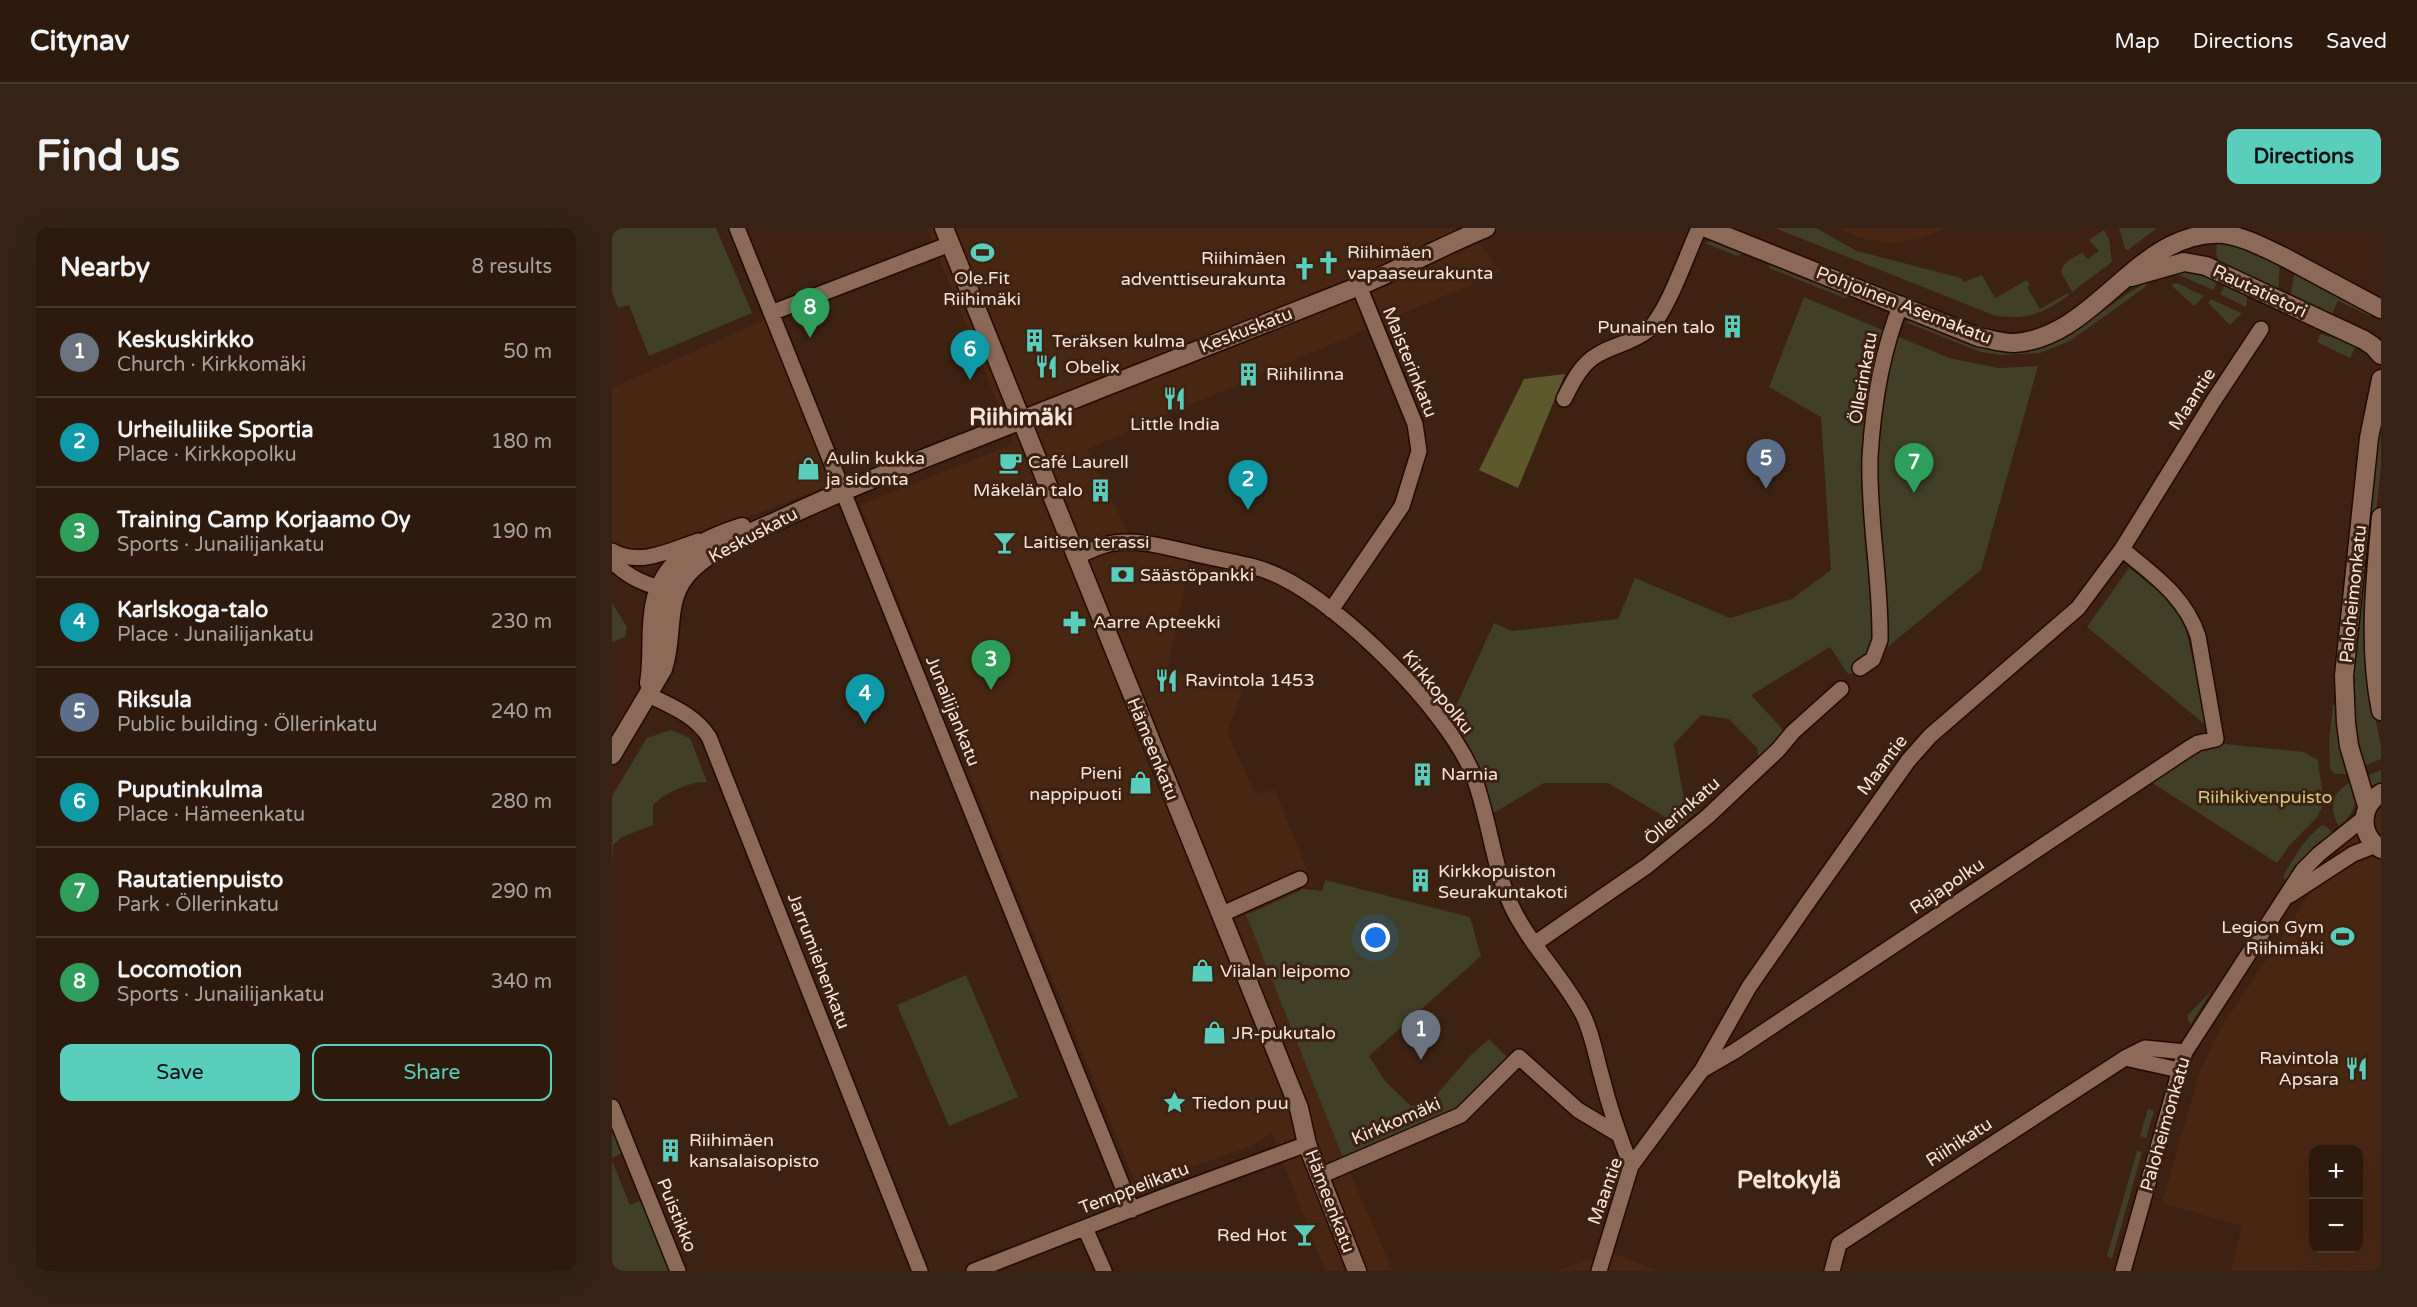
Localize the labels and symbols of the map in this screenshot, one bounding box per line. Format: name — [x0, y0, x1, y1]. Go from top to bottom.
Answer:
sports icon: Ole.Fit Riihimäki — [969, 239, 995, 265]
place label: Riihimäen vapaaseurakunta — [1347, 241, 1493, 284]
place label: Riihimäen adventtiseurakunta — [1121, 247, 1286, 290]
church icon: Riihimäen vapaaseurakunta — [1316, 249, 1342, 275]
church icon: Riihimäen adventtiseurakunta — [1291, 255, 1317, 281]
street label: Rautatietori — [2209, 260, 2311, 322]
street label: Pohjoinen Asemakatu — [1813, 261, 1995, 349]
place label: Ole.Fit Riihimäki — [943, 267, 1021, 310]
pin: 8 — [790, 288, 830, 338]
street label: Keskuskatu — [1196, 302, 1296, 358]
street label: Maisterinkatu — [1378, 304, 1442, 420]
building icon: Punainen talo — [1720, 314, 1746, 340]
place label: Punainen talo — [1597, 316, 1715, 338]
building icon: Teräksen kulma — [1021, 328, 1047, 354]
pin: 6 — [950, 330, 990, 380]
place label: Teräksen kulma — [1052, 330, 1185, 352]
street label: Öllerinkatu — [1844, 330, 1882, 426]
restaurant icon: Obelix — [1034, 354, 1060, 380]
place label: Obelix — [1065, 356, 1120, 378]
building icon: Riihilinna — [1235, 361, 1261, 387]
place label: Riihilinna — [1266, 363, 1344, 385]
street label: Maantie — [2164, 364, 2220, 434]
restaurant icon: Little India — [1162, 385, 1188, 411]
district label: Riihimäki — [969, 403, 1073, 432]
place label: Little India — [1130, 413, 1220, 435]
pin: 5 — [1746, 440, 1786, 489]
pin: 7 — [1894, 444, 1934, 493]
place label: Aulin kukka ja sidonta — [825, 447, 925, 490]
cafe icon: Café Laurell — [997, 449, 1023, 475]
place label: Café Laurell — [1028, 451, 1129, 473]
shop icon: Aulin kukka ja sidonta — [795, 455, 821, 481]
pin: 2 — [1228, 460, 1268, 510]
building icon: Mäkelän talo — [1088, 477, 1114, 503]
place label: Mäkelän talo — [973, 479, 1083, 501]
street label: Keskuskatu — [705, 502, 801, 568]
street label: Paloheimonkatu — [2335, 524, 2371, 664]
bar icon: Laitisen terassi — [992, 529, 1018, 555]
place label: Laitisen terassi — [1023, 531, 1150, 553]
bank icon: Säästöpankki — [1109, 562, 1135, 588]
place label: Säästöpankki — [1140, 564, 1254, 586]
pharmacy icon: Aarre Apteekki — [1062, 609, 1088, 635]
place label: Aarre Apteekki — [1093, 611, 1221, 633]
pin: 3 — [972, 640, 1010, 690]
street label: Kirkkopolku — [1398, 646, 1478, 738]
street label: Junailijankatu — [921, 653, 985, 769]
restaurant icon: Ravintola 1453 — [1154, 667, 1180, 693]
place label: Ravintola 1453 — [1185, 669, 1315, 691]
pin: 4 — [846, 674, 884, 724]
street label: Hämeenkatu — [1122, 694, 1184, 804]
street label: Maantie — [1852, 730, 1912, 800]
building icon: Narnia — [1410, 761, 1436, 787]
place label: Pieni nappipuoti — [1029, 762, 1122, 805]
place label: Narnia — [1441, 763, 1498, 785]
shop icon: Pieni nappipuoti — [1127, 770, 1153, 796]
street label: Öllerinkatu — [1640, 772, 1724, 850]
park label: Riihikivenpuisto — [2197, 786, 2333, 808]
street label: Rajapolku — [1906, 853, 1988, 919]
place label: Kirkkopuiston Seurakuntakoti — [1438, 860, 1568, 903]
building icon: Kirkkopuiston Seurakuntakoti — [1407, 868, 1433, 894]
street label: Jarrumiehenkatu — [783, 890, 855, 1032]
place label: Legion Gym Riihimäki — [2221, 916, 2324, 959]
your location — [1361, 923, 1390, 952]
sports icon: Legion Gym Riihimäki — [2329, 924, 2355, 950]
shop icon: Viialan leipomo — [1189, 958, 1215, 984]
place label: Viialan leipomo — [1220, 960, 1351, 982]
pin: 1 — [1402, 1010, 1440, 1060]
shop icon: JR-pukutalo — [1201, 1020, 1227, 1046]
place label: JR-pukutalo — [1232, 1022, 1336, 1044]
place label: Ravintola Apsara — [2259, 1047, 2339, 1090]
street label: Paloheimonkatu — [2135, 1054, 2195, 1194]
restaurant icon: Ravintola Apsara — [2344, 1055, 2370, 1081]
place icon: Tiedon puu — [1161, 1090, 1187, 1116]
place label: Tiedon puu — [1192, 1092, 1289, 1114]
street label: Kirkkomäki — [1348, 1092, 1444, 1150]
street label: Riihikatu — [1922, 1112, 1996, 1172]
place label: Riihimäen kansalaisopisto — [689, 1129, 819, 1172]
building icon: Riihimäen kansalaisopisto — [658, 1137, 684, 1163]
street label: Hämeenkatu — [1300, 1146, 1360, 1256]
street label: Maantie — [1583, 1154, 1627, 1228]
street label: Temppelikatu — [1076, 1157, 1192, 1219]
district label: Peltokylä — [1737, 1166, 1841, 1195]
street label: Puistikko — [652, 1175, 702, 1255]
bar icon: Red Hot — [1292, 1222, 1318, 1248]
place label: Red Hot — [1217, 1224, 1287, 1246]

